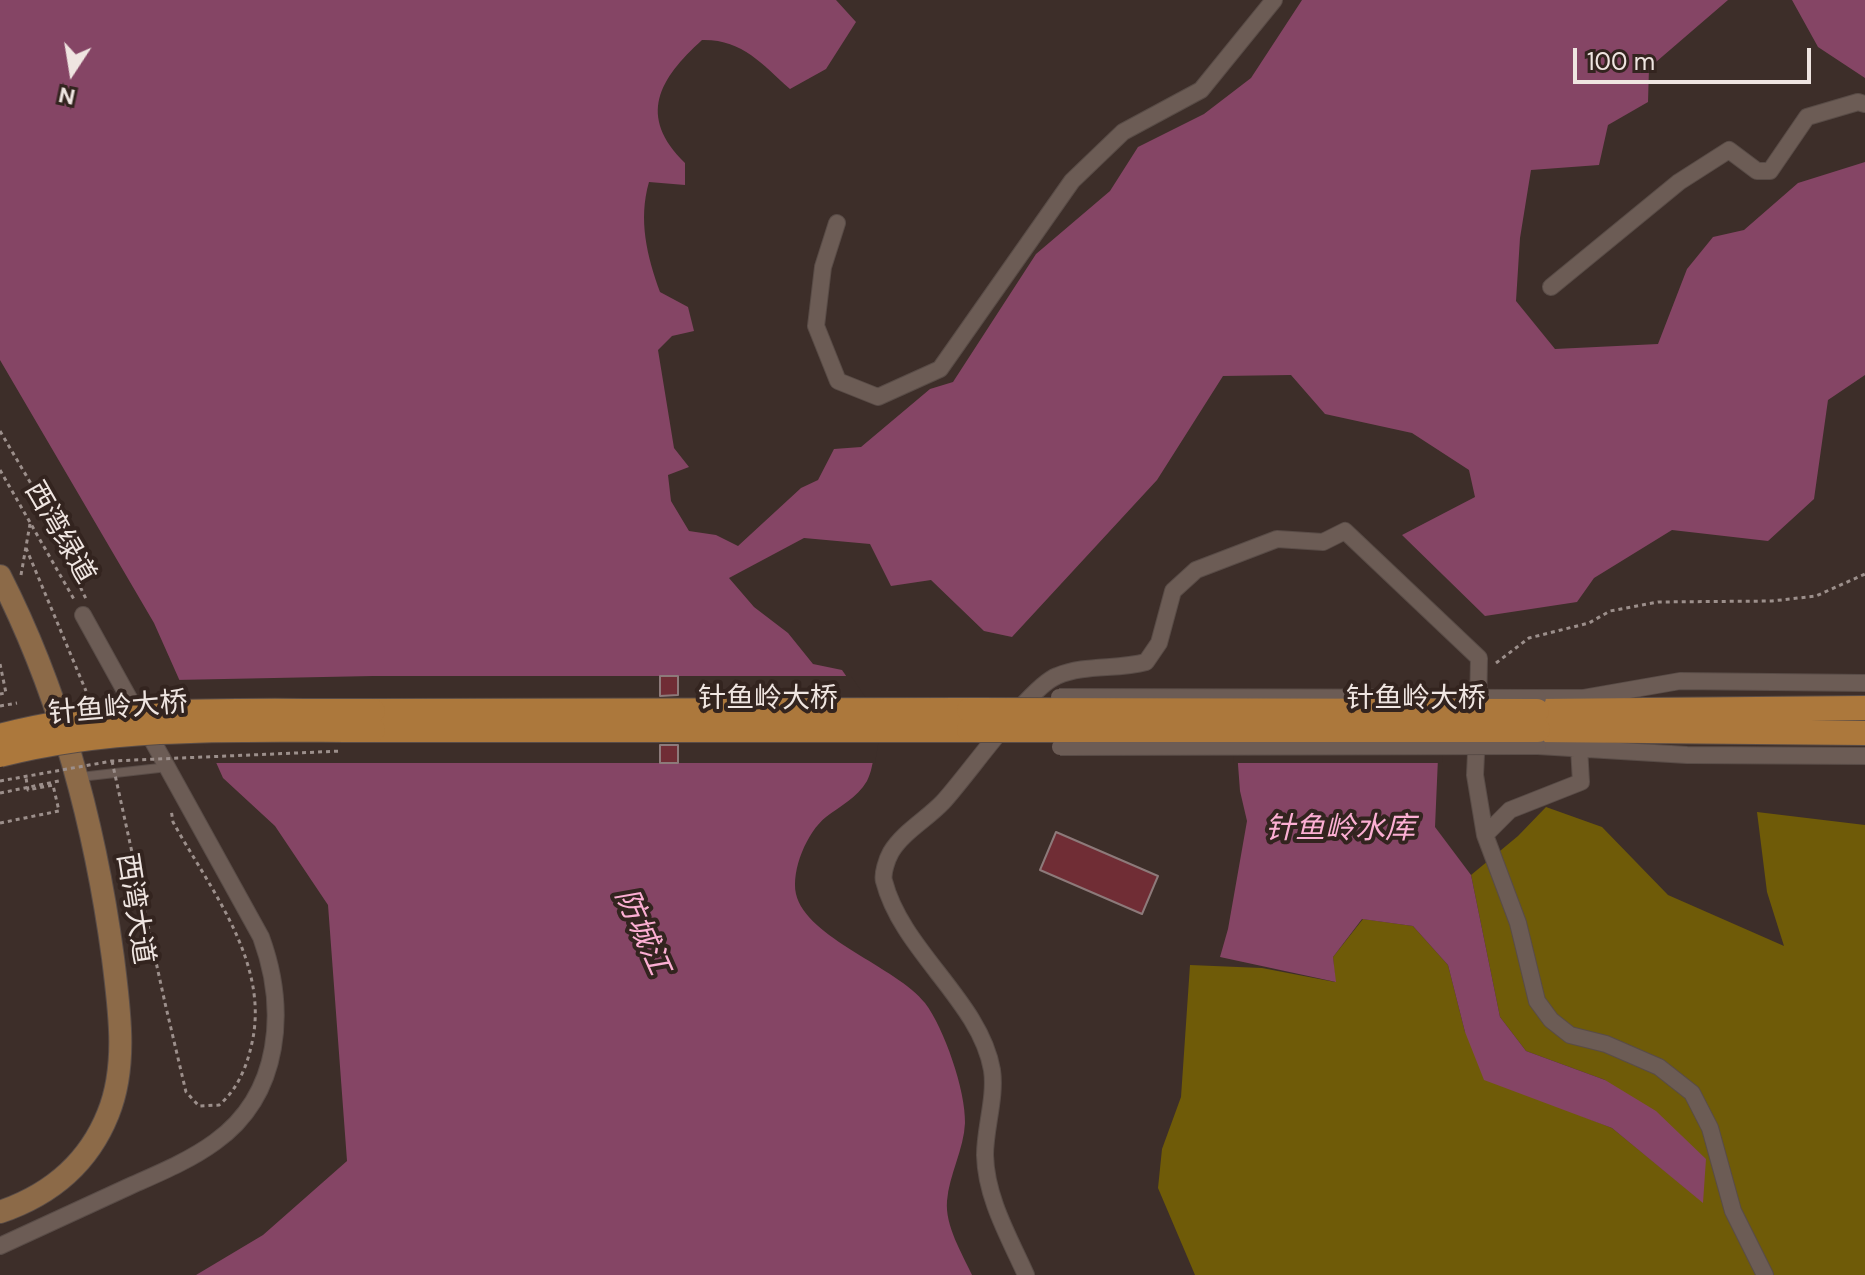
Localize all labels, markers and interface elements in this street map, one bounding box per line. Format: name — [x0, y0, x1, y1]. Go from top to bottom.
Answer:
north arrow — [32, 32, 112, 112]
scale bar — [1577, 32, 1815, 82]
text: 100 m — [1587, 46, 1655, 77]
text: N — [56, 80, 78, 112]
street label: 西湾绿道 — [16, 476, 102, 590]
street label: 针鱼岭大桥 — [698, 683, 838, 717]
street label: 针鱼岭大桥 — [1346, 683, 1486, 717]
street label: 针鱼岭大桥 — [47, 686, 189, 732]
water label: 针鱼岭水库 — [1265, 812, 1415, 848]
street label: 西湾大道 — [109, 851, 159, 967]
water label: 防城江 — [606, 884, 676, 980]

